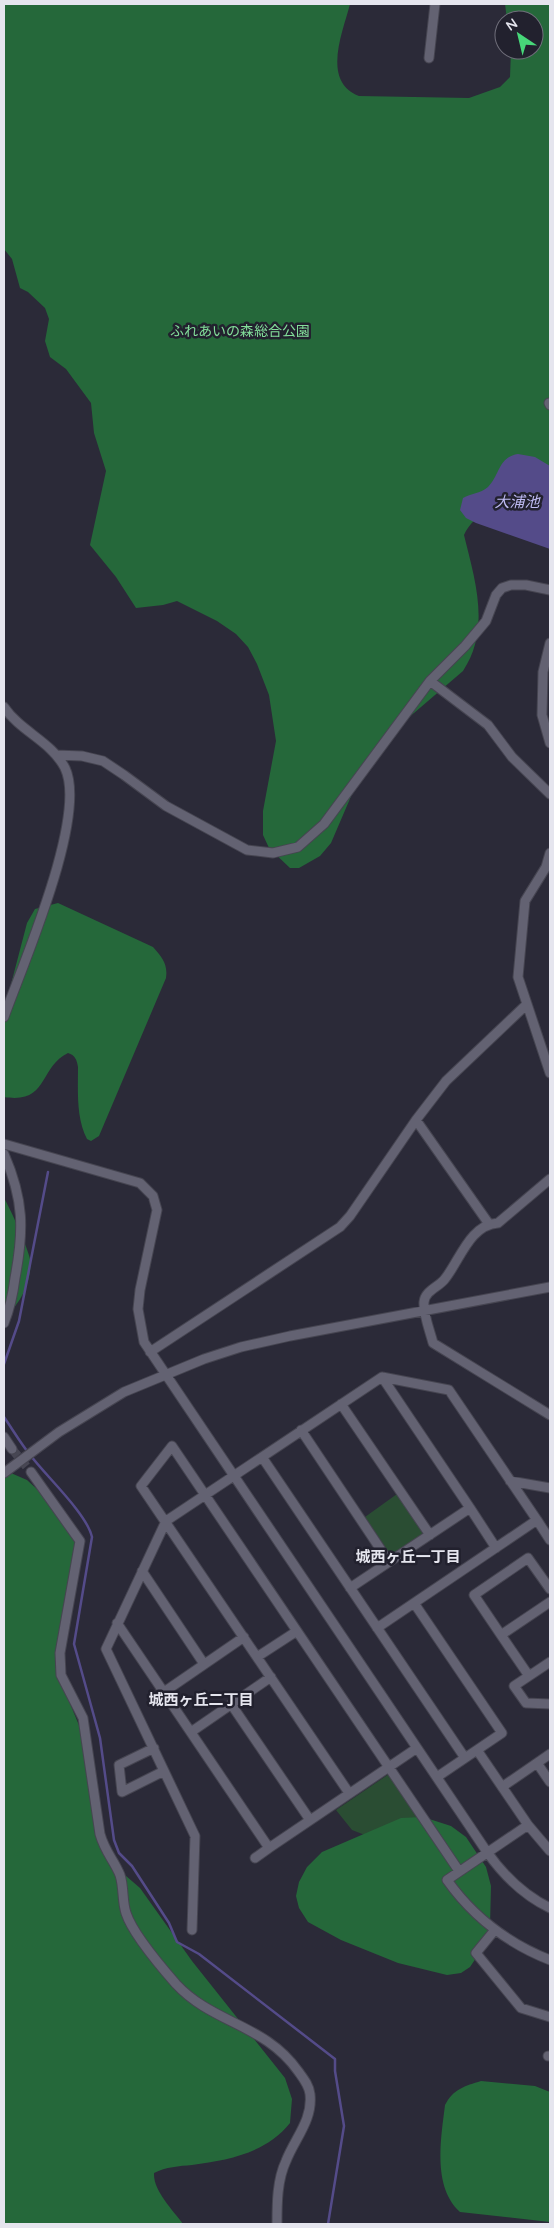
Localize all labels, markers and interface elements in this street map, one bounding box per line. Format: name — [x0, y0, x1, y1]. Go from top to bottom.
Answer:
north arrow — [494, 10, 544, 60]
text: N — [502, 14, 521, 35]
park label: ふれあいの森総合公園 — [170, 322, 310, 340]
water label: 大浦池 — [494, 492, 541, 511]
district label: 城西ヶ丘一丁目 — [355, 1547, 461, 1566]
district label: 城西ヶ丘二丁目 — [148, 1690, 254, 1709]

